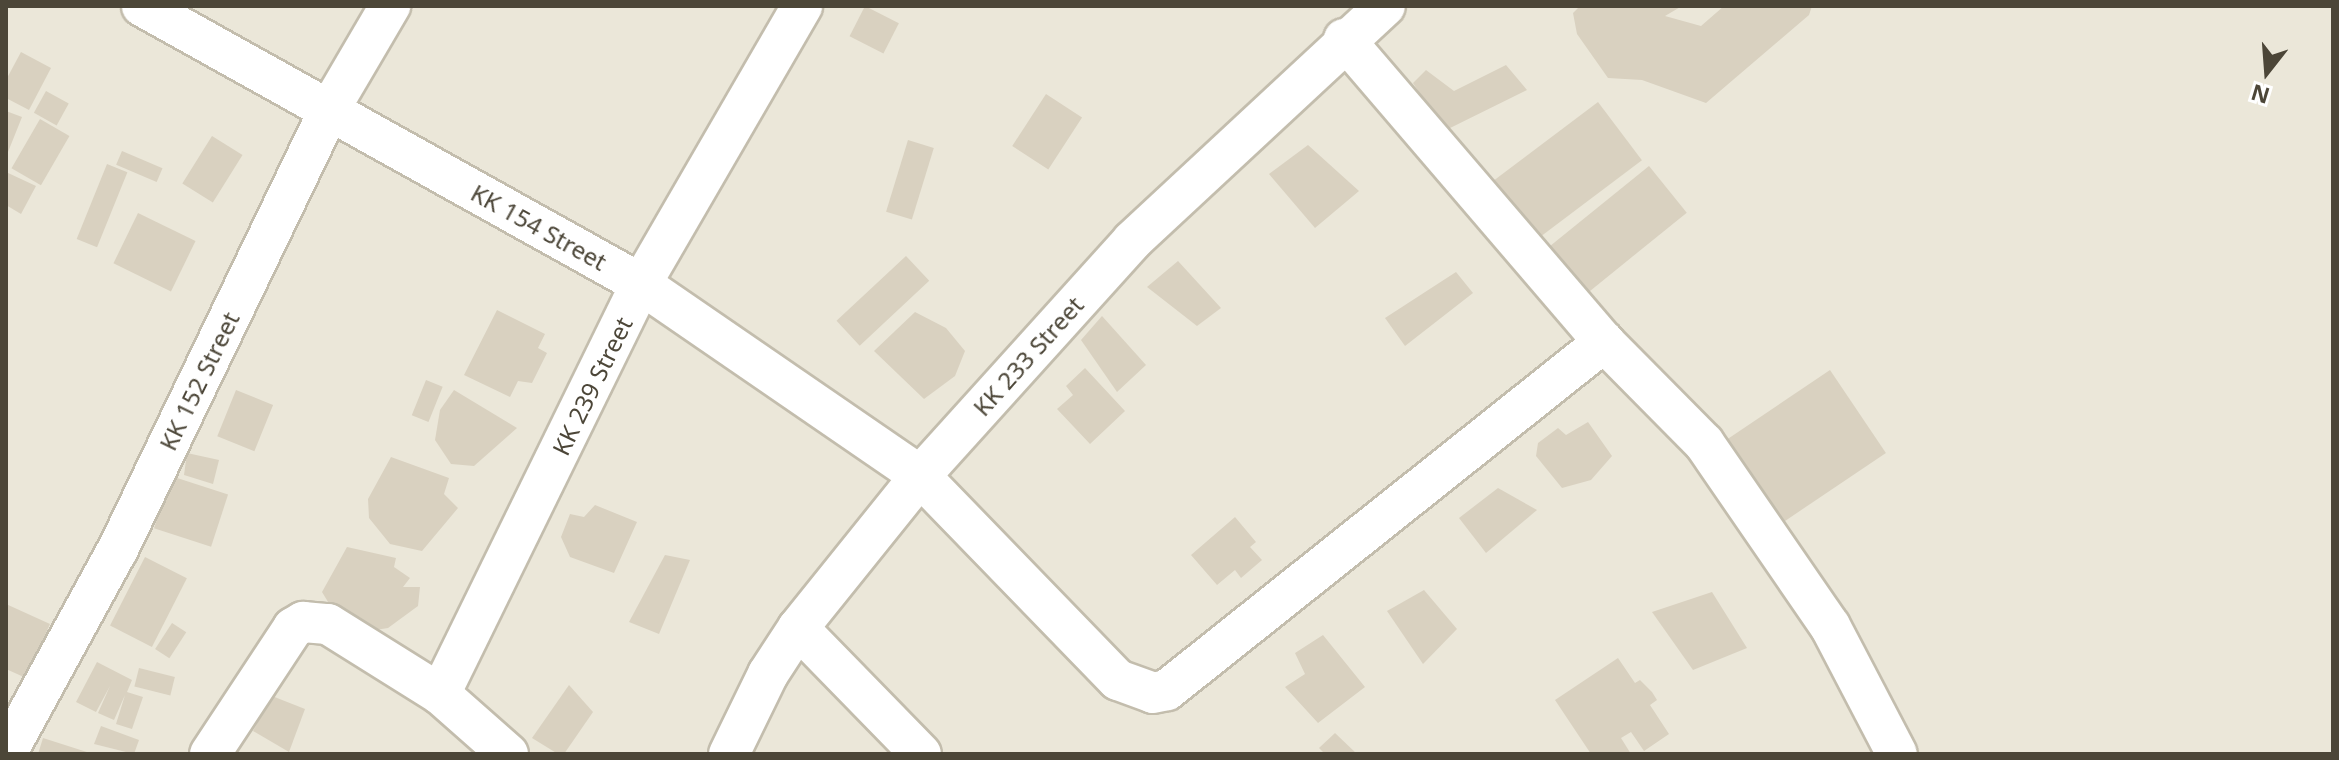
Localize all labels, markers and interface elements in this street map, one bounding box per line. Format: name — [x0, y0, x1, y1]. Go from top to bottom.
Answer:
north arrow — [2227, 32, 2307, 112]
text: N — [2247, 78, 2273, 112]
street label: KK 154 Street — [466, 178, 612, 276]
street label: KK 233 Street — [967, 290, 1089, 422]
street label: KK 152 Street — [153, 307, 245, 455]
street label: KK 239 Street — [546, 312, 638, 460]

